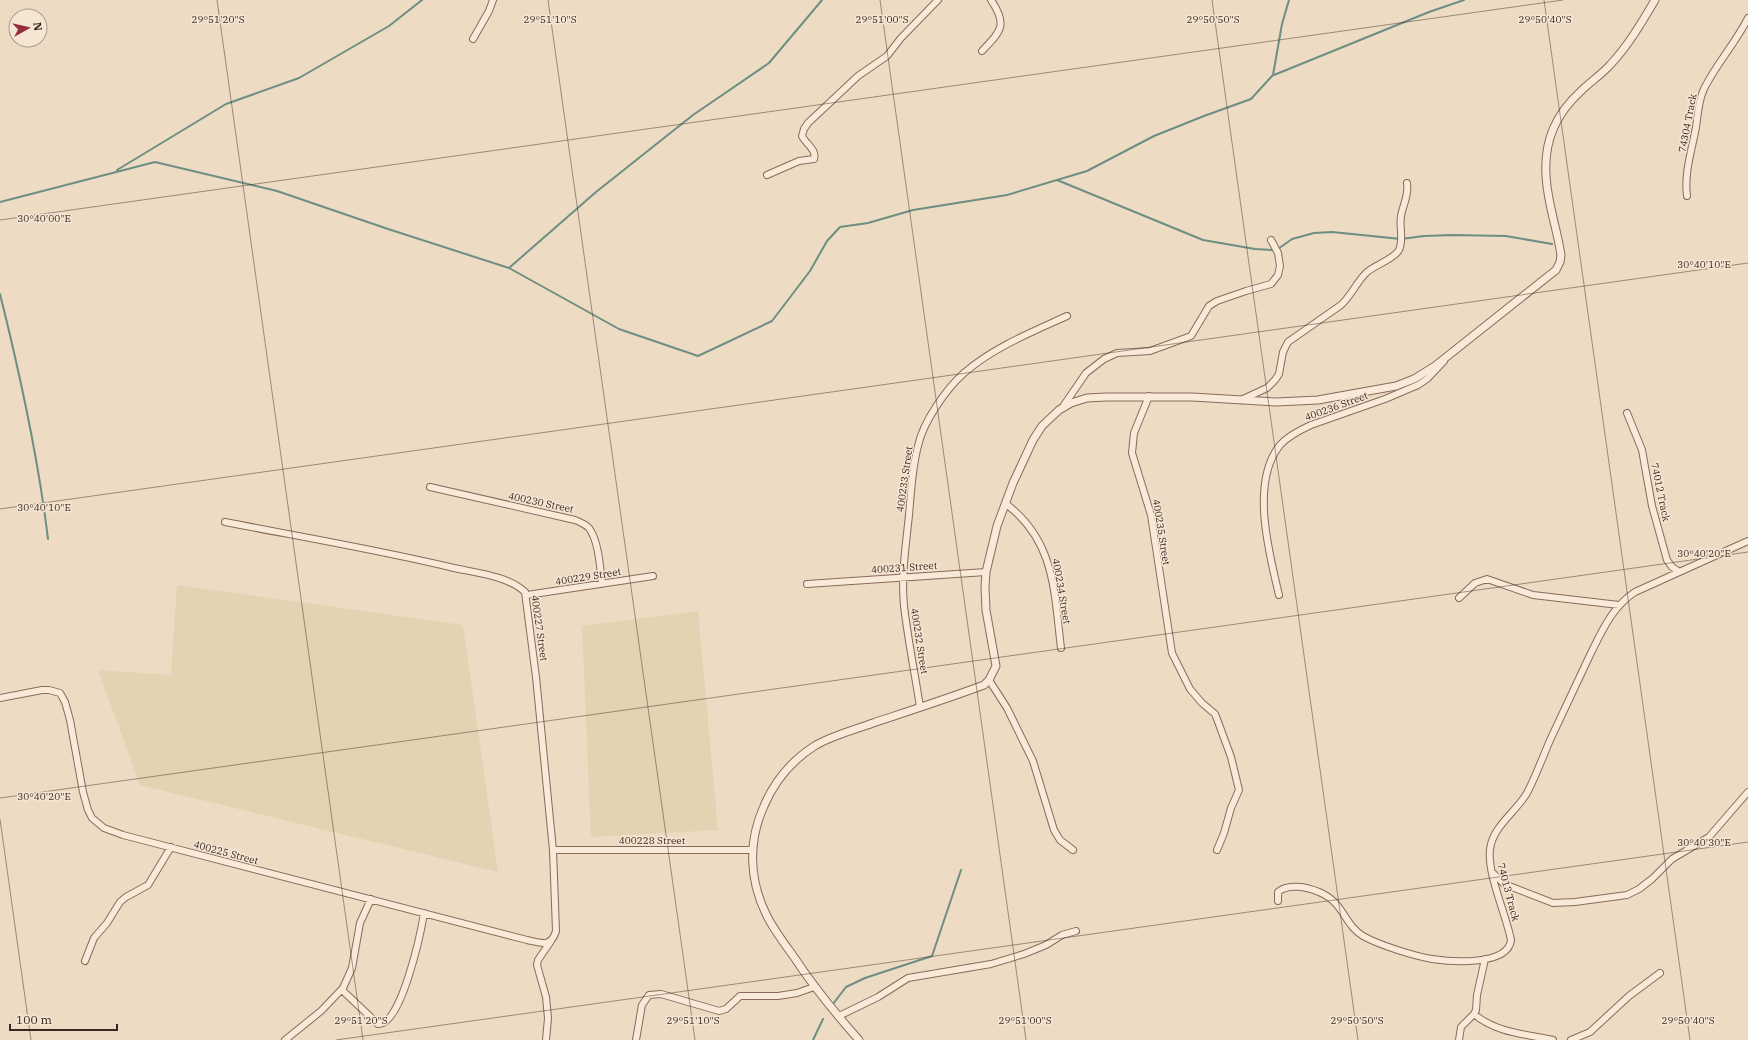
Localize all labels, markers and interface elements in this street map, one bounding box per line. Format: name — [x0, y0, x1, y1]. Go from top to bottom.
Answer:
north arrow — [8, 8, 48, 48]
text: 29°51'20"S — [191, 13, 245, 26]
text: 29°51'10"S — [523, 13, 577, 26]
text: 29°51'00"S — [855, 13, 909, 26]
text: 29°50'50"S — [1186, 13, 1240, 26]
text: 29°50'40"S — [1518, 13, 1572, 26]
text: N — [30, 21, 45, 32]
street label: 74304 Track — [1675, 92, 1700, 154]
text: 30°40'00"E — [17, 212, 71, 225]
text: 30°40'10"E — [1677, 258, 1731, 271]
street label: 400236 Street — [1303, 389, 1370, 424]
street label: 400233 Street — [893, 445, 916, 513]
street label: 74012 Track — [1648, 462, 1673, 523]
street label: 400230 Street — [507, 489, 575, 516]
street label: 400235 Street — [1150, 498, 1173, 566]
text: 30°40'10"E — [17, 501, 71, 514]
text: 30°40'20"E — [1677, 547, 1731, 560]
street label: 400234 Street — [1049, 557, 1074, 625]
street label: 400231 Street — [870, 559, 938, 576]
street label: 400229 Street — [554, 565, 622, 588]
street label: 400227 Street — [528, 594, 551, 662]
street label: 400232 Street — [908, 607, 931, 675]
text: 30°40'20"E — [17, 790, 71, 803]
street label: 400228 Street — [619, 834, 686, 847]
text: 30°40'30"E — [1677, 836, 1731, 849]
street label: 400225 Street — [192, 838, 260, 867]
street label: 74013 Track — [1495, 862, 1523, 923]
scale bar — [10, 1006, 117, 1032]
text: 100 m — [16, 1012, 52, 1027]
text: 29°51'20"S — [334, 1014, 388, 1027]
text: 29°51'10"S — [666, 1014, 720, 1027]
text: 29°51'00"S — [998, 1014, 1052, 1027]
text: 29°50'50"S — [1330, 1014, 1384, 1027]
text: 29°50'40"S — [1661, 1014, 1715, 1027]

